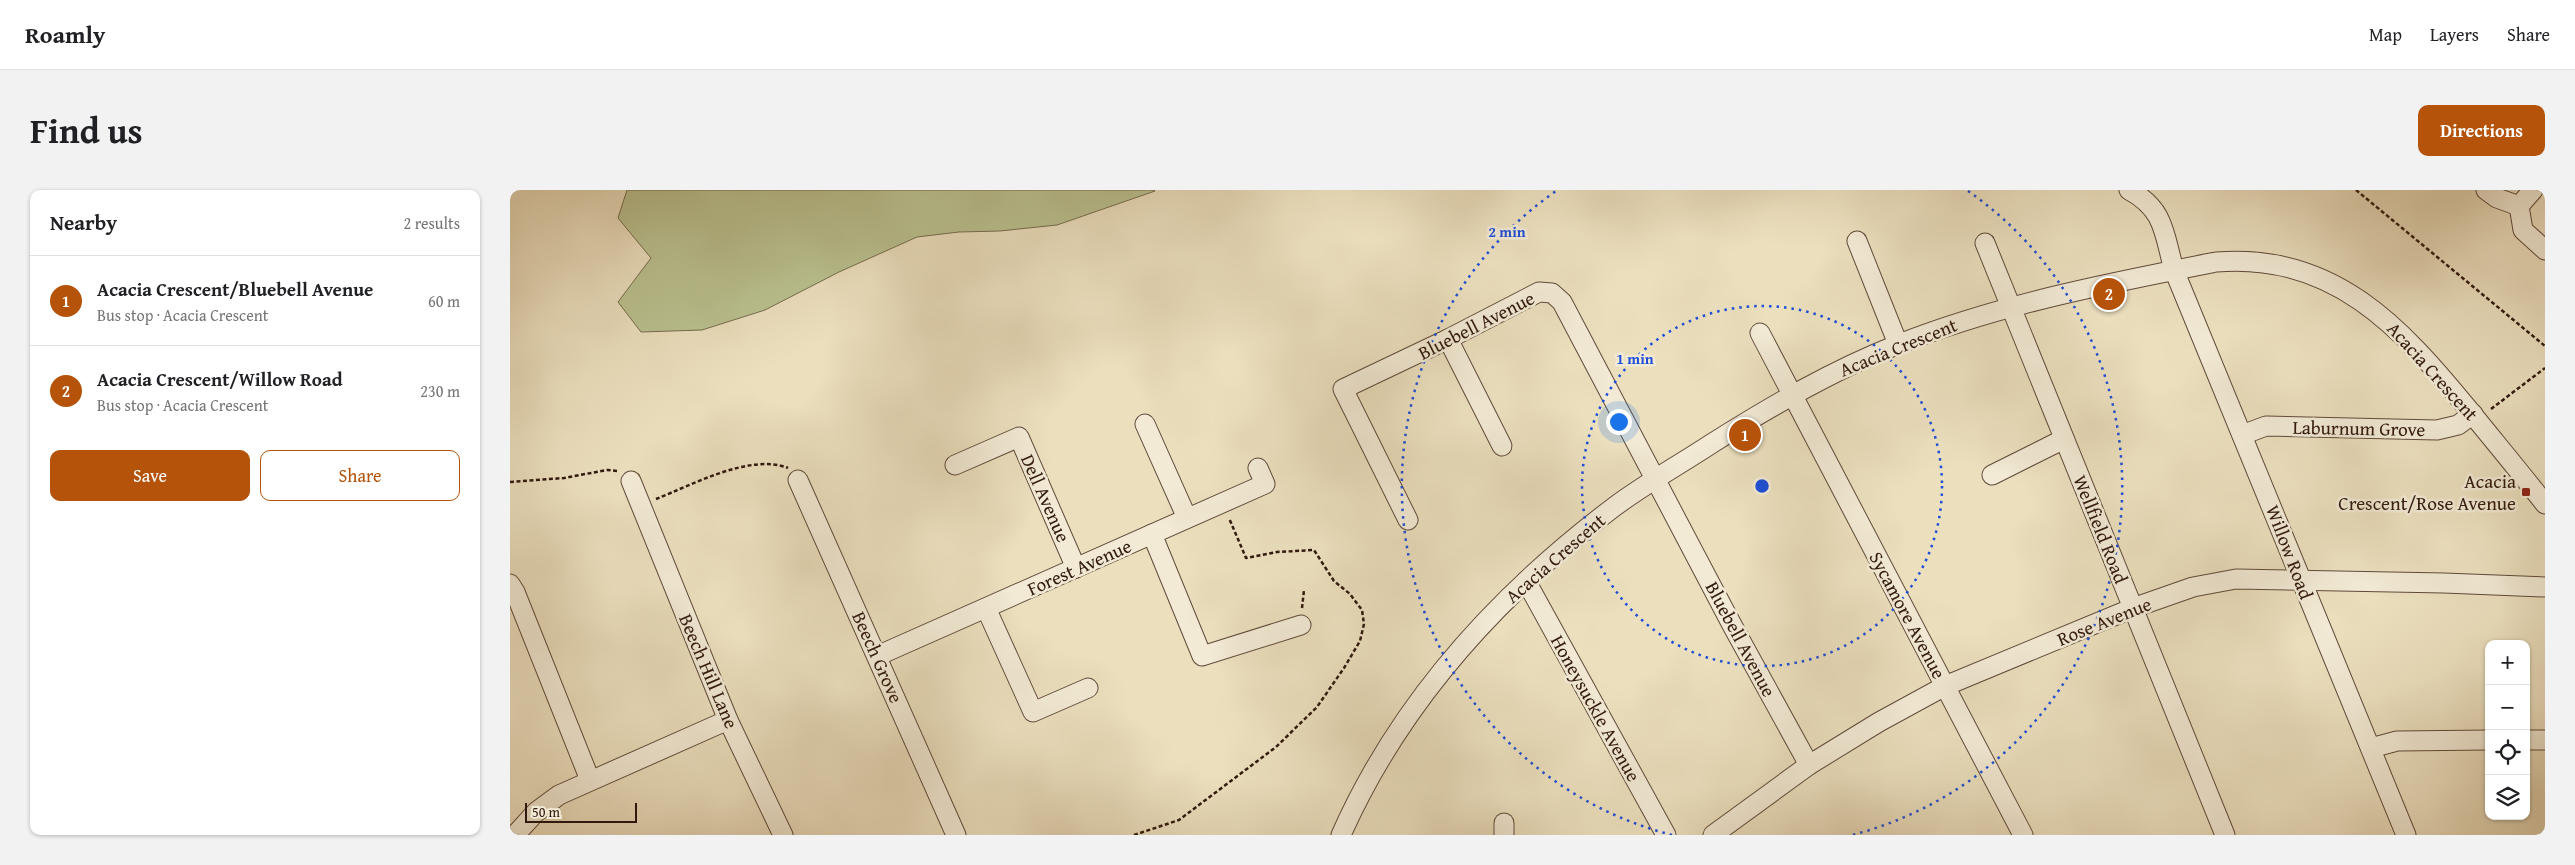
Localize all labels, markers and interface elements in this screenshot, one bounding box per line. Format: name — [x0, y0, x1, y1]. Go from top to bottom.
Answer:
text: Roamly — [25, 17, 105, 52]
text: Map — [2369, 21, 2402, 48]
text: Layers — [2430, 21, 2479, 48]
text: Share — [2507, 21, 2550, 48]
text: Find us — [30, 105, 143, 156]
button: Directions — [2418, 105, 2545, 156]
text: Nearby — [50, 207, 117, 238]
text: 2 results — [403, 211, 460, 235]
text: 2 min — [1488, 221, 1526, 242]
text: Acacia Crescent/Bluebell Avenue — [97, 275, 373, 303]
pin: 2 — [2093, 275, 2125, 313]
street label: Bluebell Avenue — [1413, 284, 1539, 366]
text: 1 — [62, 289, 70, 313]
text: 60 m — [428, 289, 460, 313]
text: Bus stop · Acacia Crescent — [97, 303, 268, 327]
street label: Acacia Crescent — [1835, 311, 1961, 383]
street label: Acacia Crescent — [2381, 315, 2485, 427]
text: 1 min — [1616, 348, 1654, 369]
text: Acacia Crescent/Willow Road — [97, 365, 343, 393]
text: 2 — [62, 379, 70, 403]
text: 230 m — [420, 379, 460, 403]
text: Bus stop · Acacia Crescent — [97, 393, 268, 417]
your location — [1606, 409, 1632, 435]
street label: Laburnum Grove — [2292, 413, 2426, 443]
pin: 1 — [1729, 416, 1761, 454]
button: Save — [50, 450, 250, 501]
button: Share — [260, 450, 460, 501]
street label: Dell Avenue — [1014, 450, 1078, 547]
place label: Acacia Crescent/Rose Avenue — [2338, 467, 2516, 517]
street label: Wellfield Road — [2067, 471, 2136, 588]
centre of rings — [1753, 477, 1771, 495]
marker: Acacia Crescent/Rose Avenue — [2520, 486, 2532, 498]
street label: Willow Road — [2259, 501, 2321, 604]
street label: Acacia Crescent — [1499, 506, 1612, 610]
street label: Forest Avenue — [1022, 532, 1136, 602]
street label: Sycamore Avenue — [1863, 546, 1953, 684]
street label: Bluebell Avenue — [1699, 576, 1783, 702]
street label: Rose Avenue — [2053, 589, 2156, 653]
street label: Beech Grove — [845, 607, 911, 707]
street label: Beech Hill Lane — [672, 609, 746, 733]
street label: Honeysuckle Avenue — [1544, 630, 1648, 786]
map controls — [2485, 640, 2530, 820]
button: + — [2485, 640, 2530, 685]
button: − — [2485, 685, 2530, 730]
button: locate — [2485, 730, 2530, 775]
button: layers — [2485, 775, 2530, 820]
scale bar — [525, 800, 638, 823]
text: 50 m — [532, 802, 560, 822]

